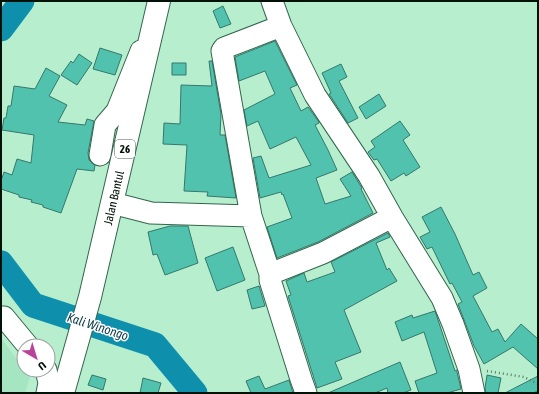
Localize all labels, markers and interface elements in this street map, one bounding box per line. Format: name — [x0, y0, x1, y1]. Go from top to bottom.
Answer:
road number: 26 — [115, 140, 135, 158]
street label: Jalan Bantul — [101, 169, 127, 226]
water label: Kali Winongo — [65, 310, 130, 343]
north arrow — [16, 338, 56, 378]
text: U — [36, 359, 48, 373]

